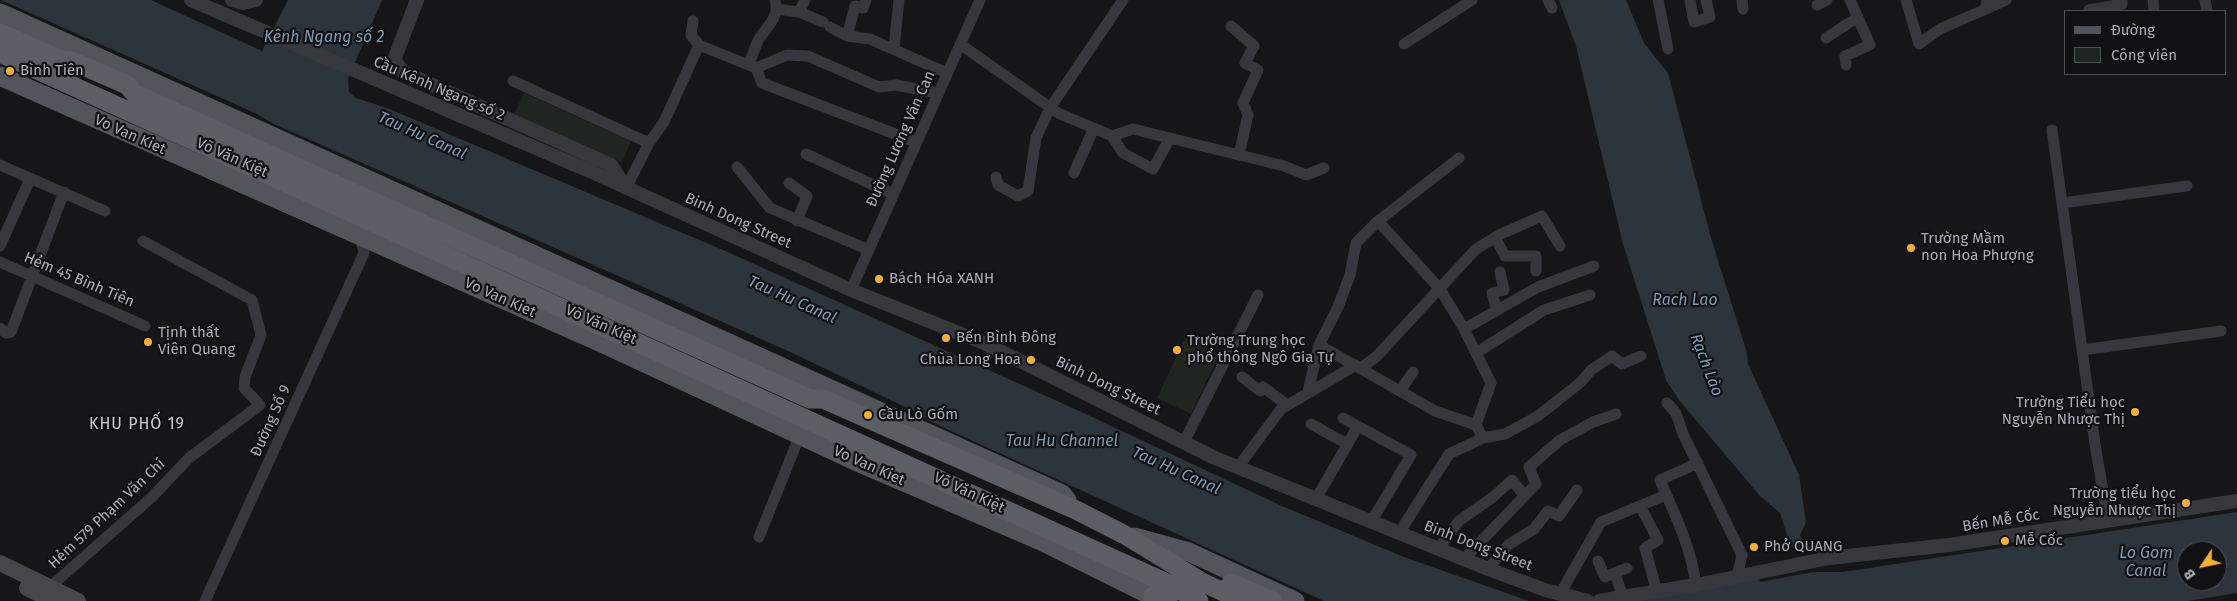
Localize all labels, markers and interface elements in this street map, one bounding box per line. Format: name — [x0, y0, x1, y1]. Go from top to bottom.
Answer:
legend — [2064, 10, 2227, 75]
text: Đường — [2111, 21, 2155, 39]
water label: Kênh Ngang số 2 — [264, 28, 384, 48]
text: Công viên — [2111, 46, 2177, 64]
street label: Cầu Kênh Ngang số 2 — [371, 53, 507, 125]
place label: Bình Tiên — [20, 62, 84, 80]
marker: Bình Tiên — [4, 65, 16, 77]
street label: Đường Lương Văn Can — [863, 68, 939, 210]
water label: Tau Hu Canal — [375, 108, 469, 164]
street label: Vo Van Kiet — [92, 111, 168, 159]
street label: Võ Văn Kiệt — [194, 134, 270, 182]
street label: Binh Dong Street — [682, 189, 794, 253]
place label: Trường Mầm non Hoa Phượng — [1921, 230, 2034, 265]
marker: Trường Mầm non Hoa Phượng — [1905, 242, 1917, 254]
street label: Hẻm 45 Bình Tiên — [21, 249, 137, 311]
place label: Bách Hóa XANH — [889, 270, 994, 288]
water label: Tau Hu Canal — [745, 272, 839, 328]
marker: Bách Hóa XANH — [873, 273, 885, 285]
street label: Vo Van Kiet — [462, 274, 538, 322]
water label: Rach Lao — [1652, 291, 1718, 311]
street label: Võ Văn Kiệt — [563, 301, 639, 349]
place label: Tịnh thất Viên Quang — [158, 324, 235, 359]
place label: Bến Bình Đông — [956, 329, 1056, 347]
water label: Rạch Lào — [1685, 331, 1727, 399]
marker: Bến Bình Đông — [940, 332, 952, 344]
place label: Trường Trung học phổ thông Ngô Gia Tự — [1187, 332, 1334, 367]
marker: Tịnh thất Viên Quang — [142, 336, 154, 348]
marker: Trường Trung học phổ thông Ngô Gia Tự — [1171, 344, 1183, 356]
place label: Chùa Long Hoa — [920, 351, 1021, 369]
street label: Binh Dong Street — [1053, 353, 1163, 419]
marker: Chùa Long Hoa — [1025, 354, 1037, 366]
street label: Đường Số 9 — [247, 382, 295, 460]
place label: Trường Tiểu học Nguyễn Nhược Thị — [2002, 394, 2125, 429]
place label: Cầu Lò Gốm — [878, 406, 958, 424]
marker: Trường Tiểu học Nguyễn Nhược Thị — [2129, 406, 2141, 418]
marker: Cầu Lò Gốm — [862, 409, 874, 421]
district label: KHU PHỐ 19 — [88, 415, 186, 435]
water label: Tau Hu Channel — [1006, 432, 1118, 452]
street label: Vo Van Kiet — [831, 442, 907, 490]
water label: Tau Hu Canal — [1129, 443, 1223, 499]
street label: Hẻm 579 Phạm Văn Chí — [45, 455, 169, 573]
street label: Võ Văn Kiệt — [931, 469, 1007, 517]
place label: Trường tiểu học Nguyễn Nhược Thị — [2053, 485, 2176, 520]
marker: Trường tiểu học Nguyễn Nhược Thị — [2180, 497, 2192, 509]
street label: Bến Mễ Cốc — [1961, 506, 2041, 536]
street label: Binh Dong Street — [1421, 517, 1535, 575]
place label: Mễ Cốc — [2015, 532, 2063, 550]
marker: Mễ Cốc — [1999, 535, 2011, 547]
place label: Phở QUANG — [1764, 538, 1843, 556]
marker: Phở QUANG — [1748, 541, 1760, 553]
north arrow — [2177, 541, 2227, 591]
water label: Lo Gom Canal — [2119, 544, 2173, 582]
text: B — [2181, 566, 2199, 582]

